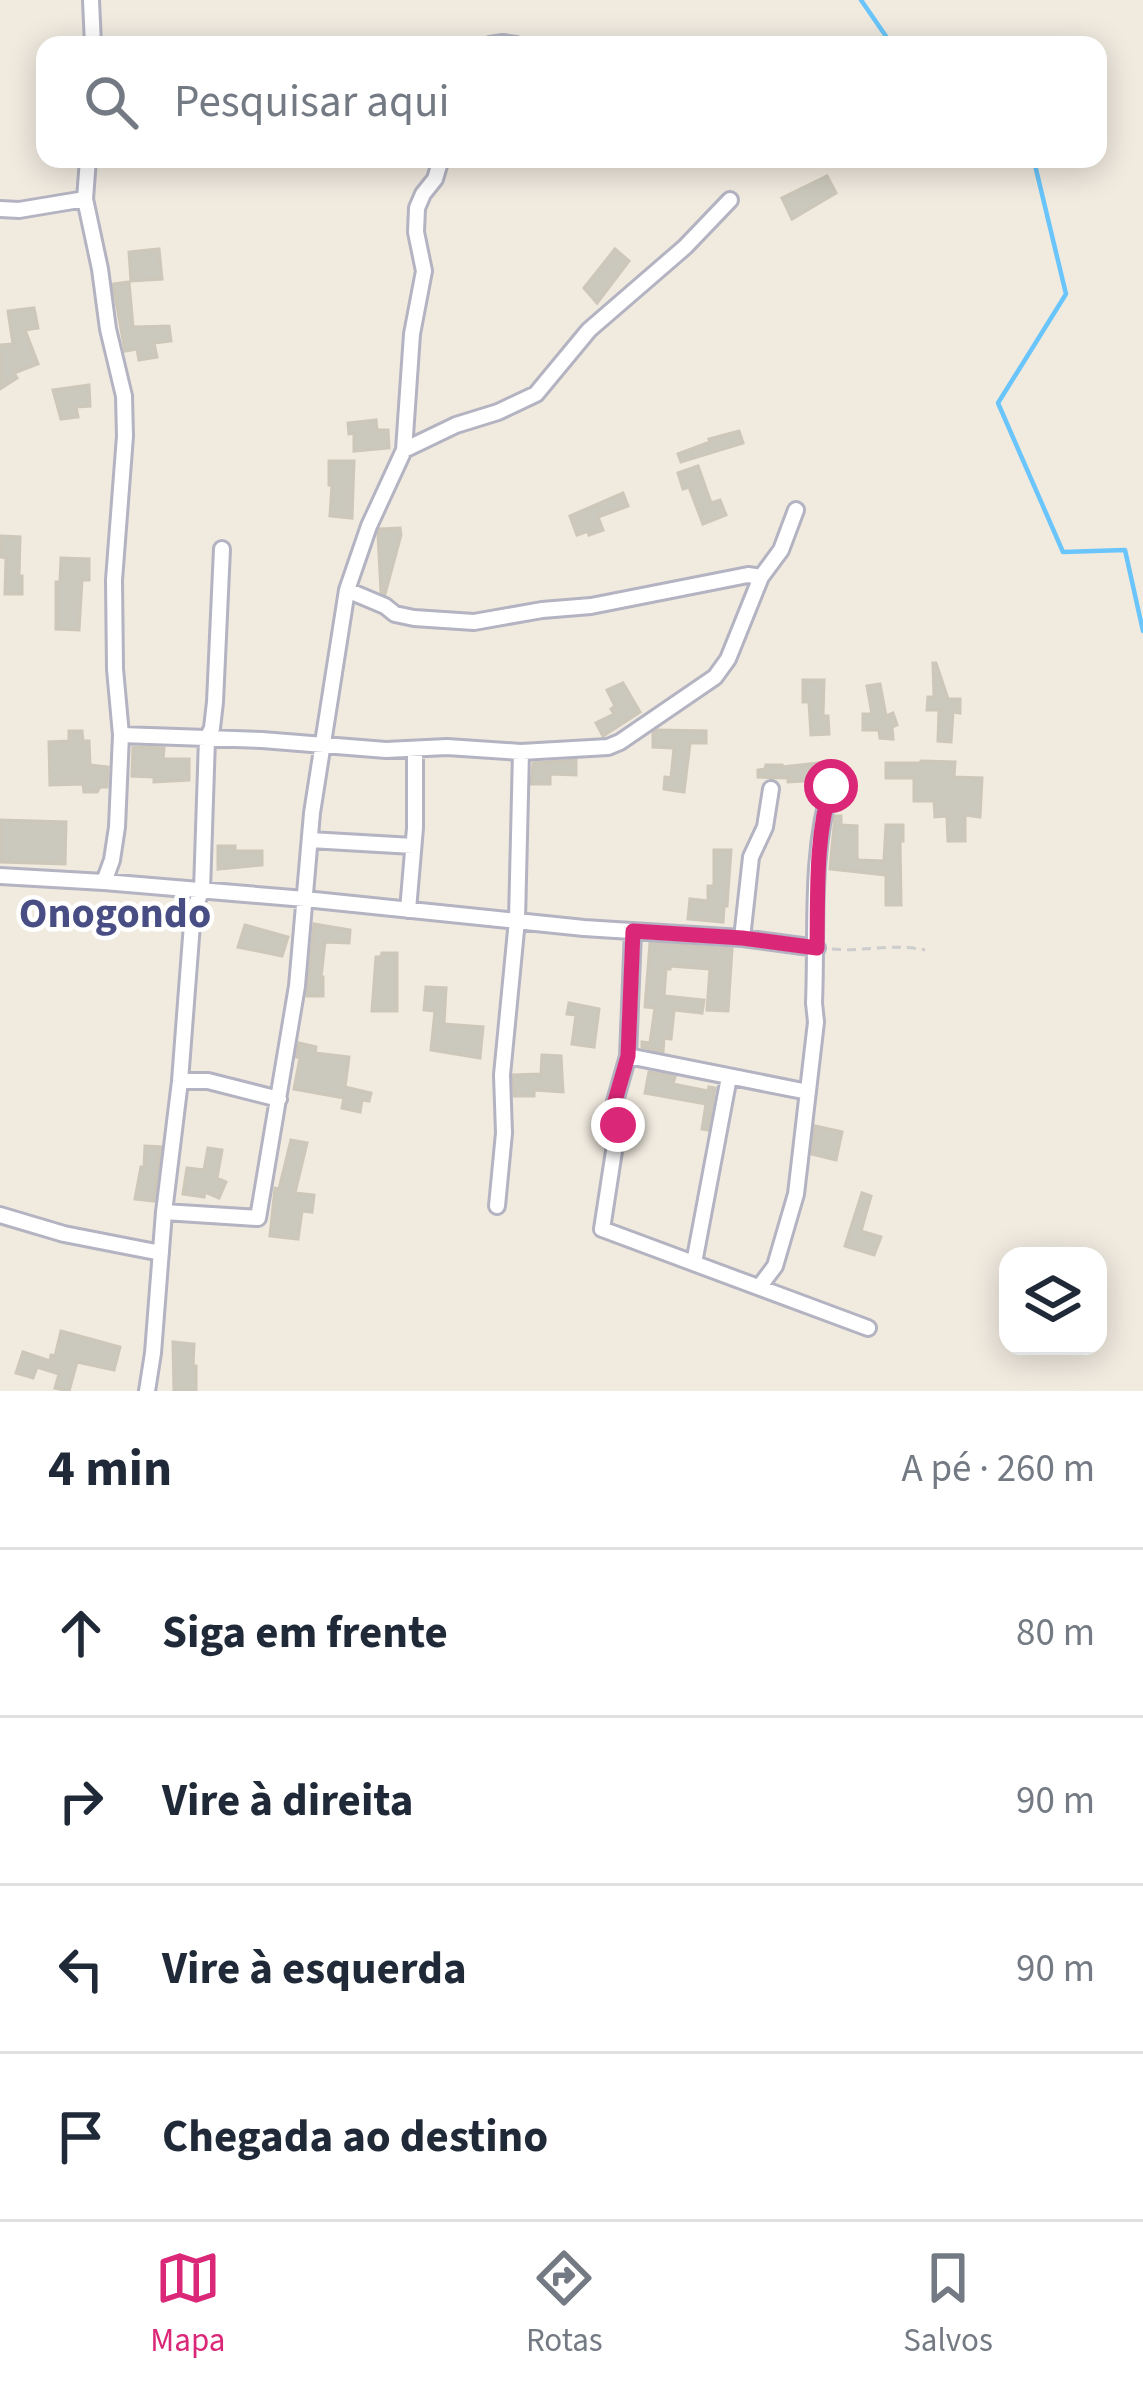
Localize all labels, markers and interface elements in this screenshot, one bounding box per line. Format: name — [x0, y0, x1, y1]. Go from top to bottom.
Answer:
search box — [36, 36, 1107, 168]
icon: search — [78, 69, 144, 135]
text: Pesquisar aqui — [174, 70, 449, 134]
route start — [804, 759, 858, 813]
district label: Onogondo — [19, 884, 211, 944]
route end — [591, 1098, 645, 1152]
map controls — [999, 1247, 1107, 1355]
button: layers — [999, 1247, 1107, 1355]
text: 4 min — [48, 1433, 172, 1505]
text: A pé · 260 m — [901, 1441, 1095, 1497]
icon: ahead — [48, 1600, 114, 1666]
text: Siga em frente — [162, 1601, 448, 1665]
text: 80 m — [1016, 1605, 1095, 1661]
icon: right — [48, 1768, 114, 1834]
text: Vire à direita — [162, 1769, 413, 1833]
text: 90 m — [1016, 1773, 1095, 1829]
icon: left — [48, 1936, 114, 2002]
text: Vire à esquerda — [162, 1937, 467, 2001]
text: 90 m — [1016, 1941, 1095, 1997]
icon: arrive — [48, 2104, 114, 2170]
text: Chegada ao destino — [162, 2105, 548, 2169]
tab: Mapa — [150, 2245, 225, 2364]
tab: Rotas — [526, 2245, 603, 2364]
tab: Salvos — [903, 2245, 993, 2364]

